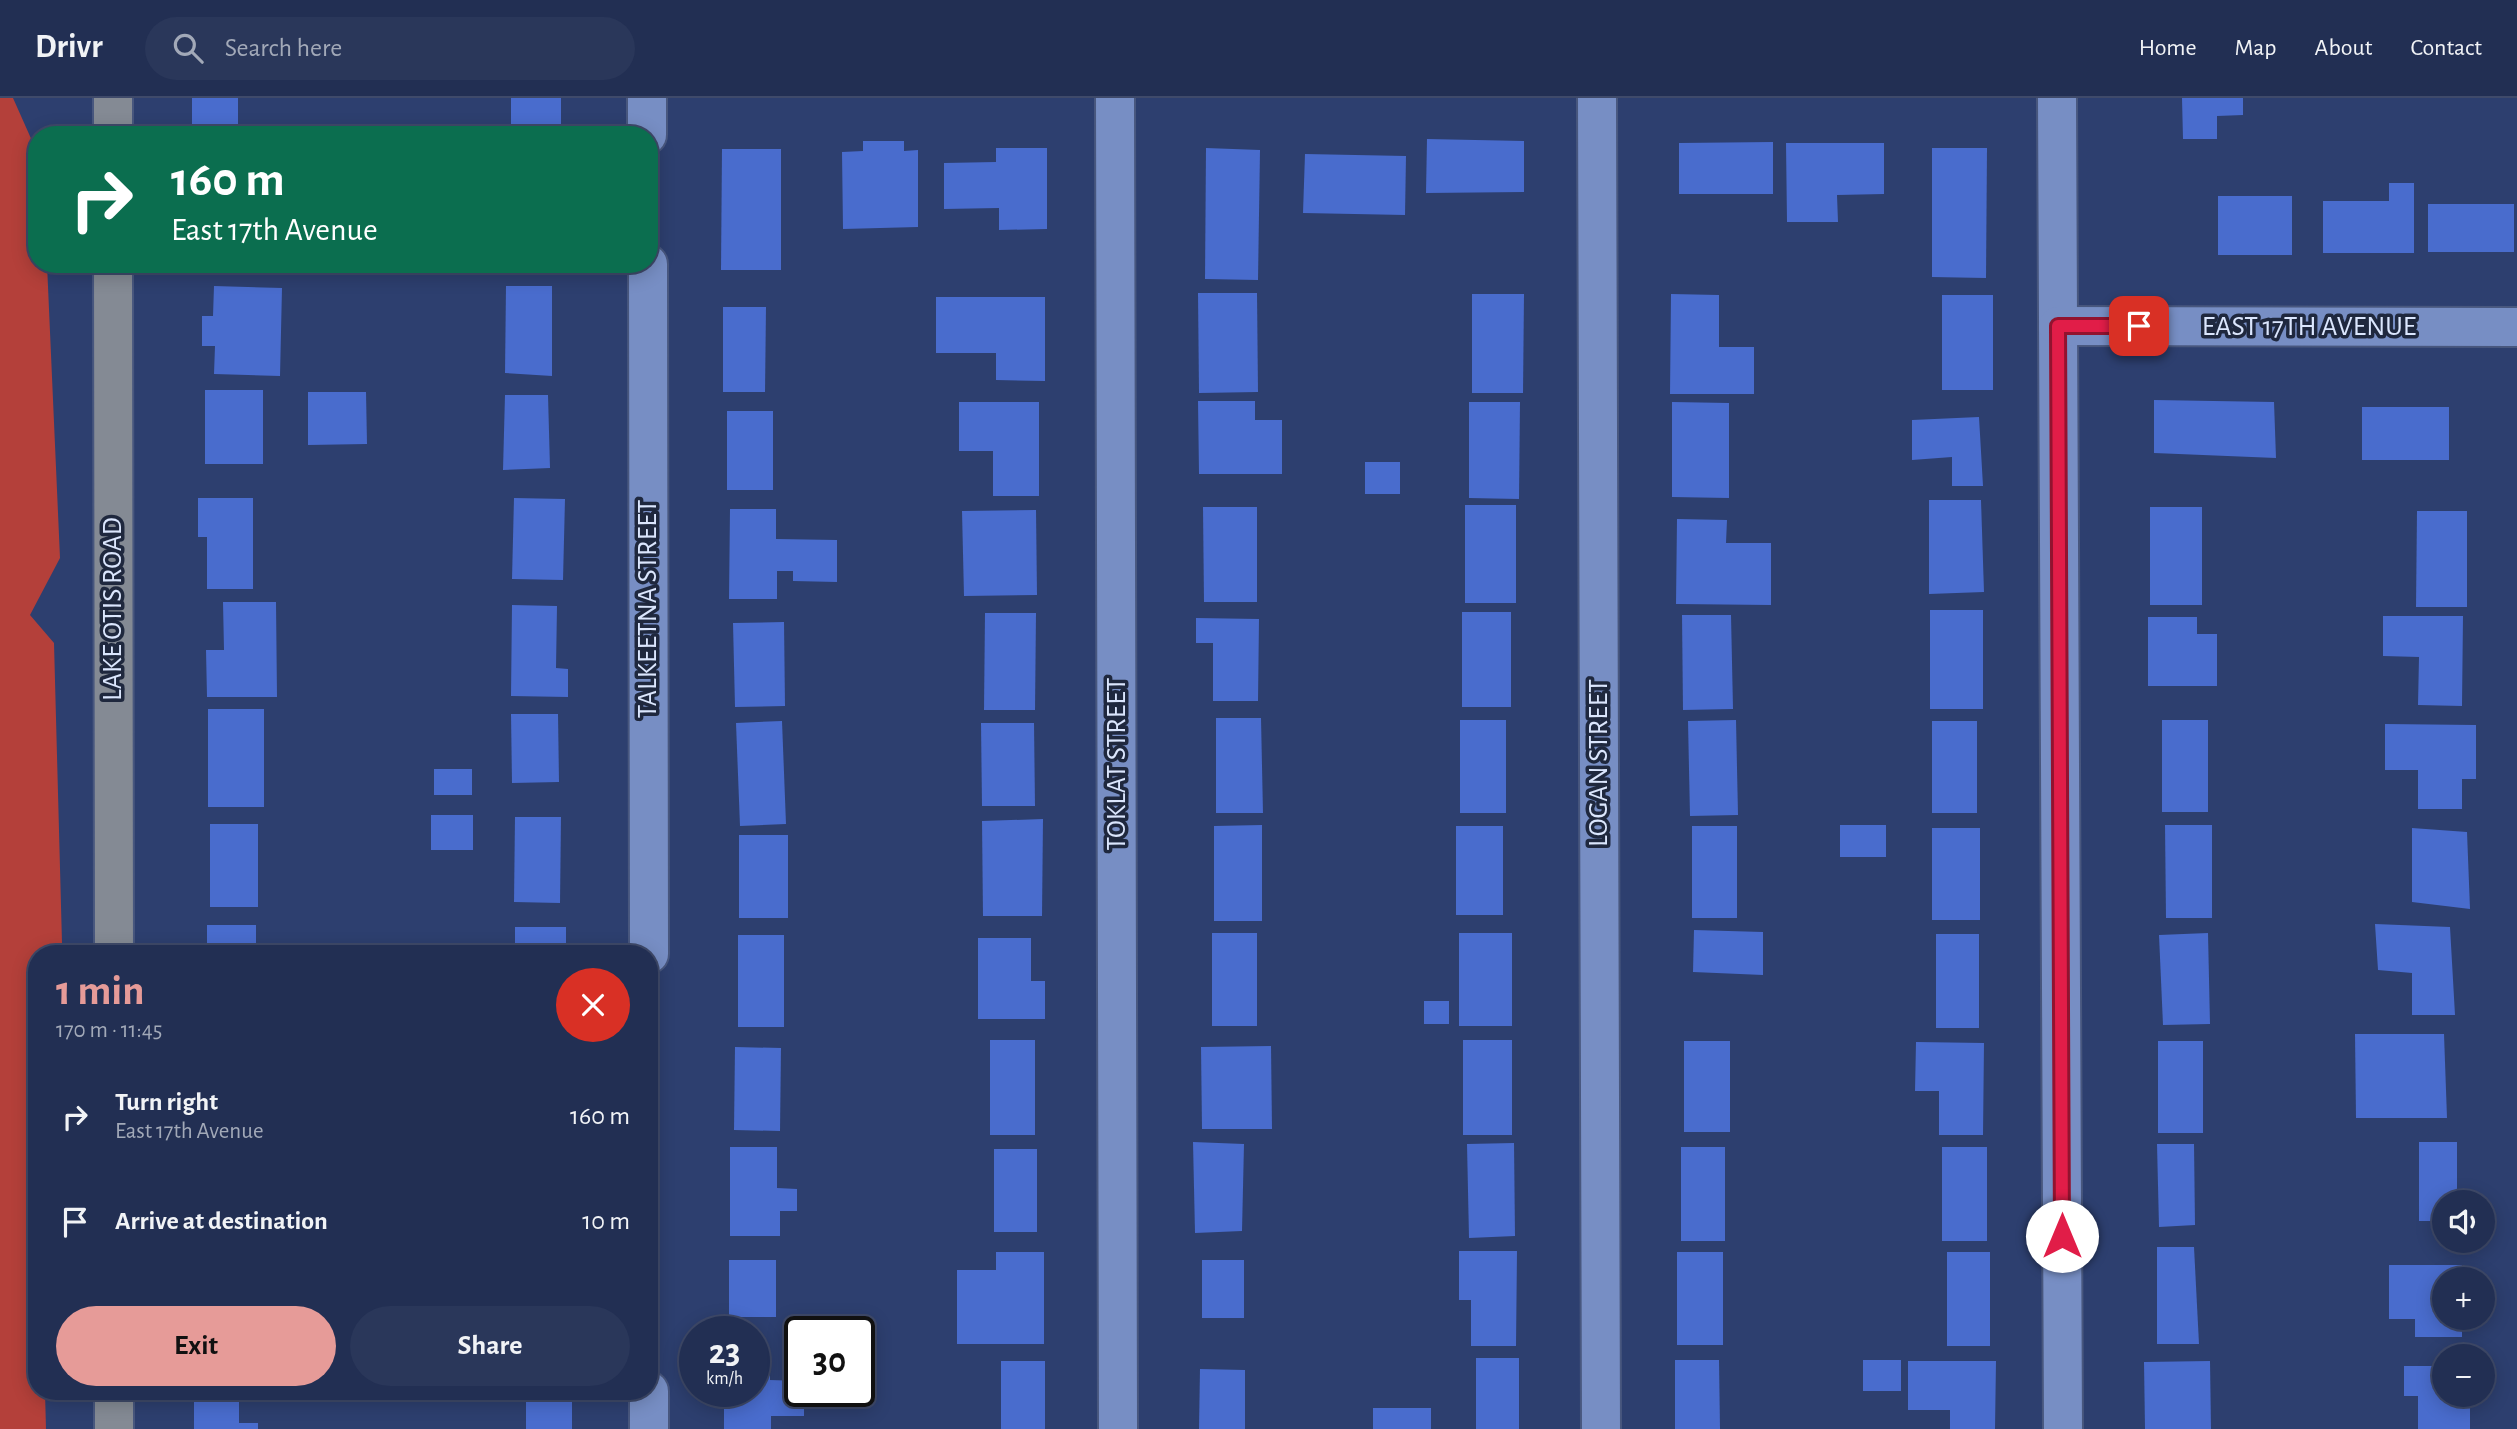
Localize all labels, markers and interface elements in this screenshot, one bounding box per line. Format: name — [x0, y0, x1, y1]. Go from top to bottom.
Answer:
search box — [145, 17, 635, 80]
icon: search — [169, 29, 207, 67]
text: Drivr — [35, 31, 103, 64]
text: Search here — [225, 35, 342, 61]
text: Home — [2139, 36, 2197, 60]
text: Map — [2235, 36, 2277, 60]
text: About — [2315, 36, 2372, 60]
text: Contact — [2410, 36, 2482, 60]
icon: right — [56, 154, 147, 245]
text: 160 m — [171, 156, 285, 205]
text: East 17th Avenue — [171, 214, 378, 246]
pin — [2109, 296, 2169, 356]
icon: arrive — [2120, 307, 2158, 345]
street label: EAST 17TH AVENUE — [2202, 313, 2416, 341]
street label: TALKEETNA STREET — [634, 499, 662, 718]
street label: LAKE OTIS ROAD — [99, 517, 127, 701]
street label: TOKLAT STREET — [1103, 677, 1131, 851]
street label: LOGAN STREET — [1585, 679, 1613, 847]
button: close — [556, 968, 630, 1042]
text: 1 min — [56, 970, 145, 1012]
text: 170 m · 11:45 — [56, 1019, 162, 1042]
text: Turn right — [115, 1089, 218, 1115]
icon: right — [56, 1098, 94, 1136]
text: 160 m — [570, 1103, 630, 1129]
text: East 17th Avenue — [115, 1120, 264, 1143]
map controls — [2432, 1190, 2495, 1407]
button: sound — [2432, 1190, 2495, 1253]
position arrow — [2025, 1199, 2099, 1273]
icon: arrive — [56, 1203, 94, 1241]
text: Arrive at destination — [115, 1208, 328, 1234]
text: 10 m — [582, 1208, 630, 1234]
button: + — [2432, 1267, 2495, 1330]
button: Exit — [56, 1306, 336, 1386]
button: Share — [350, 1306, 630, 1386]
speed limit sign: 30 — [784, 1316, 875, 1407]
text: 23 — [709, 1335, 740, 1370]
button: − — [2432, 1344, 2495, 1407]
text: km/h — [706, 1370, 743, 1388]

